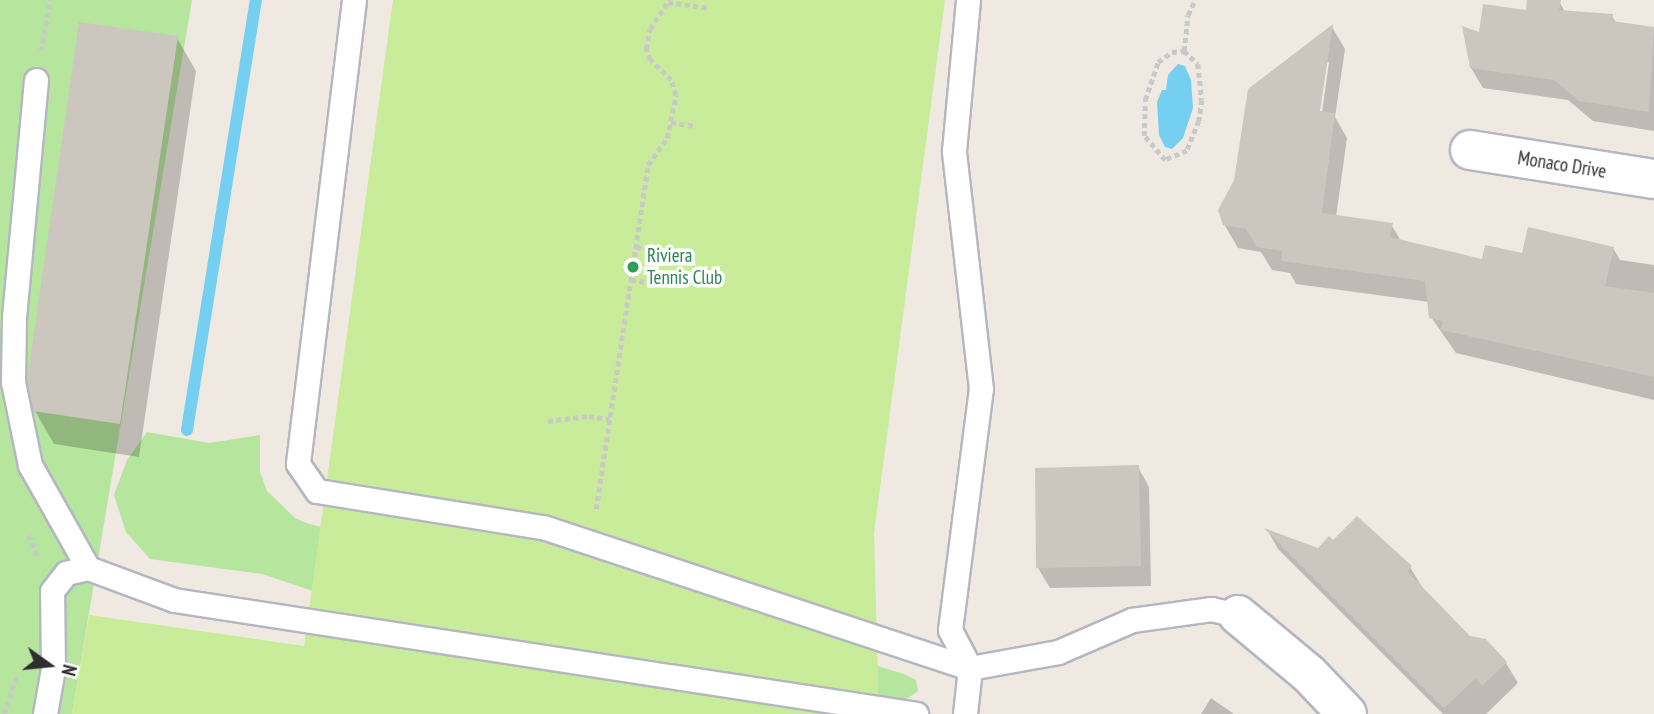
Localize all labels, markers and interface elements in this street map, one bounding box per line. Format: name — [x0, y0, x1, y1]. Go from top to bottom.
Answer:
street label: Monaco Drive — [1516, 147, 1608, 183]
place label: Riviera Tennis Club — [647, 245, 722, 289]
marker: Riviera Tennis Club — [625, 259, 641, 275]
north arrow — [14, 630, 84, 700]
text: N — [56, 662, 82, 678]

